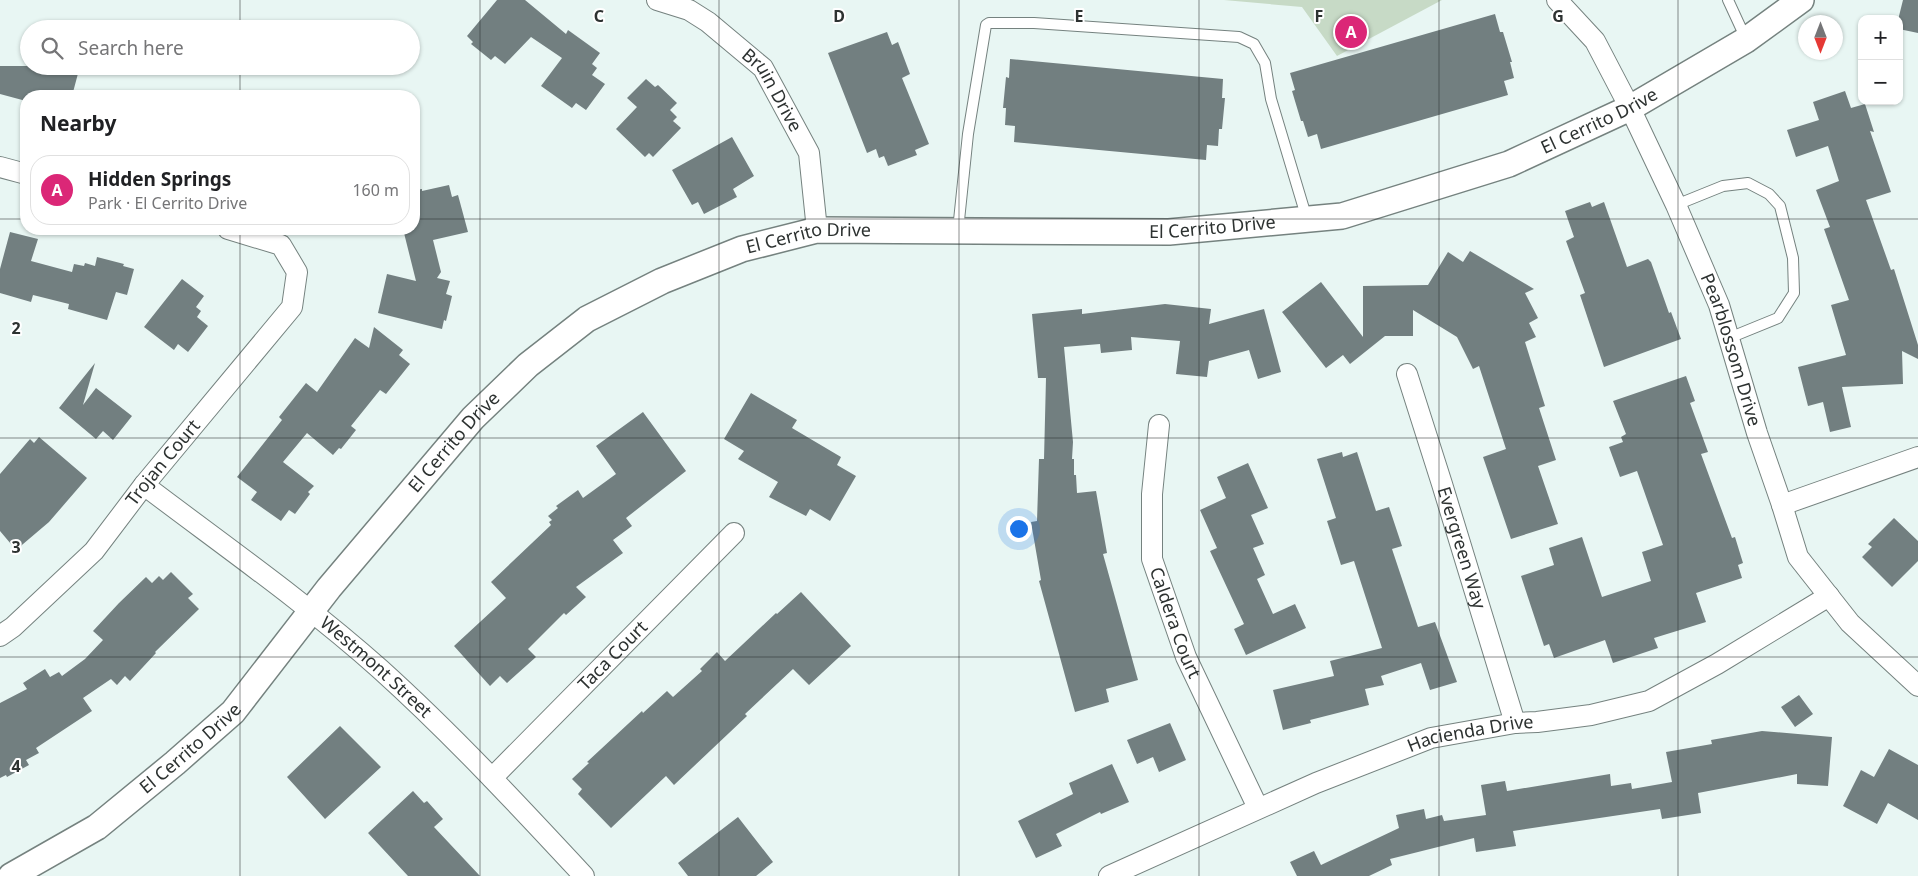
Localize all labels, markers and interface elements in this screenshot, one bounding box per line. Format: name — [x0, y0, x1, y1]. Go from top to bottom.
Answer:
text: C — [594, 5, 604, 27]
text: D — [833, 5, 845, 27]
text: E — [1075, 5, 1084, 27]
text: F — [1315, 5, 1323, 27]
text: G — [1552, 5, 1564, 27]
pin: A — [1335, 13, 1367, 51]
north arrow — [1798, 15, 1843, 60]
map controls — [1858, 15, 1903, 105]
button: + — [1858, 15, 1903, 60]
search box — [20, 20, 420, 75]
icon: search — [38, 34, 66, 62]
text: Search here — [78, 35, 184, 61]
street label: Bruin Drive — [737, 42, 808, 136]
button: − — [1858, 60, 1903, 105]
street label: El Cerrito Drive — [1536, 82, 1661, 159]
text: Nearby — [40, 109, 116, 137]
text: Hidden Springs — [88, 166, 231, 192]
text: A — [51, 179, 63, 201]
text: 160 m — [352, 179, 399, 201]
text: Park · El Cerrito Drive — [88, 192, 247, 214]
street label: El Cerrito Drive — [1149, 209, 1277, 243]
street label: El Cerrito Drive — [743, 216, 871, 259]
street label: Pearblossom Drive — [1696, 269, 1767, 429]
text: 2 — [11, 317, 21, 339]
street label: El Cerrito Drive — [402, 386, 504, 497]
street label: Trojan Court — [120, 413, 205, 510]
street label: Evergreen Way — [1432, 483, 1493, 612]
your location — [1006, 516, 1032, 542]
text: 3 — [11, 536, 21, 558]
street label: Caldera Court — [1145, 564, 1208, 682]
street label: Westmont Street — [316, 610, 438, 723]
street label: Taca Court — [572, 614, 652, 695]
street label: El Cerrito Drive — [134, 698, 246, 798]
street label: Hacienda Drive — [1403, 709, 1534, 757]
text: 4 — [11, 755, 21, 777]

